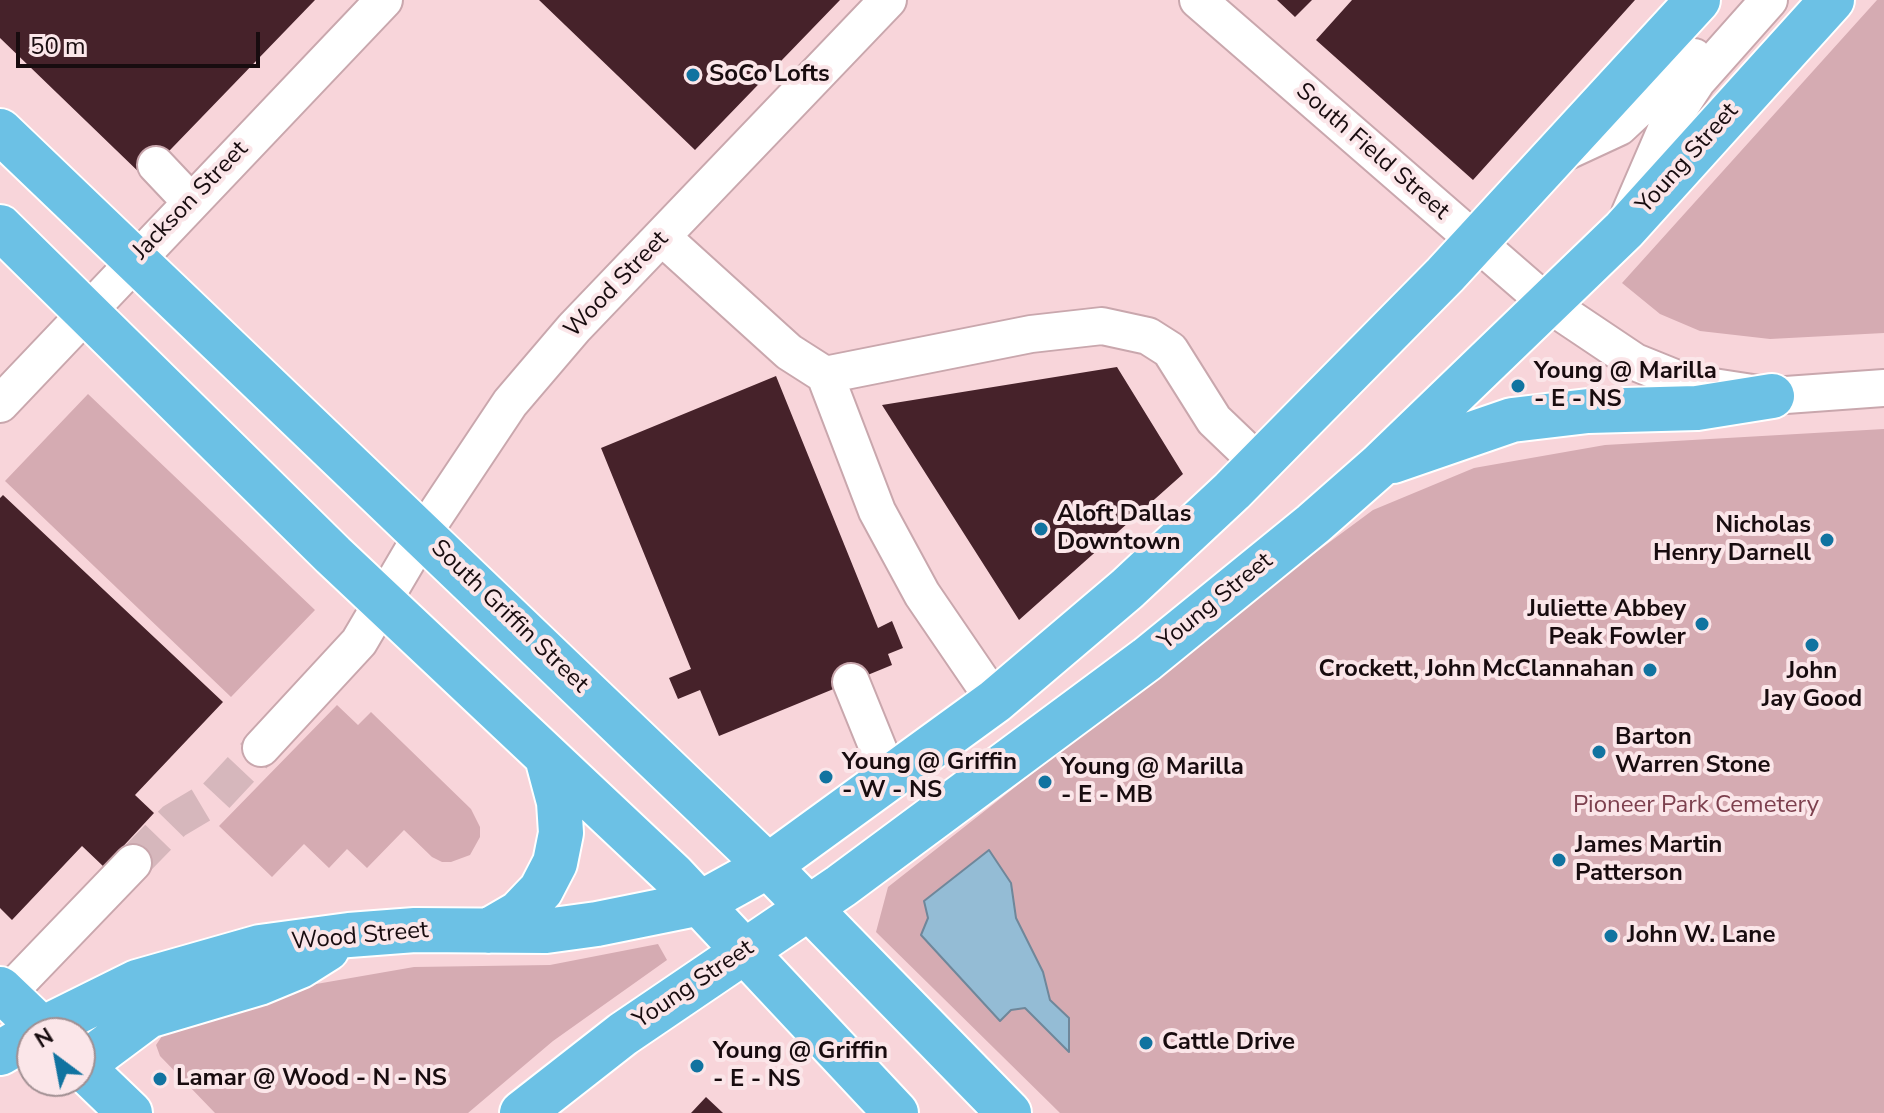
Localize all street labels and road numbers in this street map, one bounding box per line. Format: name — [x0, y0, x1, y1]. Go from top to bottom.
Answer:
street label: South Field Street — [1289, 78, 1455, 226]
street label: Young Street — [1631, 98, 1745, 220]
street label: Jackson Street — [127, 136, 255, 266]
street label: Wood Street — [559, 226, 675, 344]
street label: South Griffin Street — [424, 535, 594, 699]
street label: Young Street — [1153, 547, 1279, 657]
street label: Wood Street — [290, 917, 430, 957]
street label: Young Street — [629, 934, 759, 1036]

